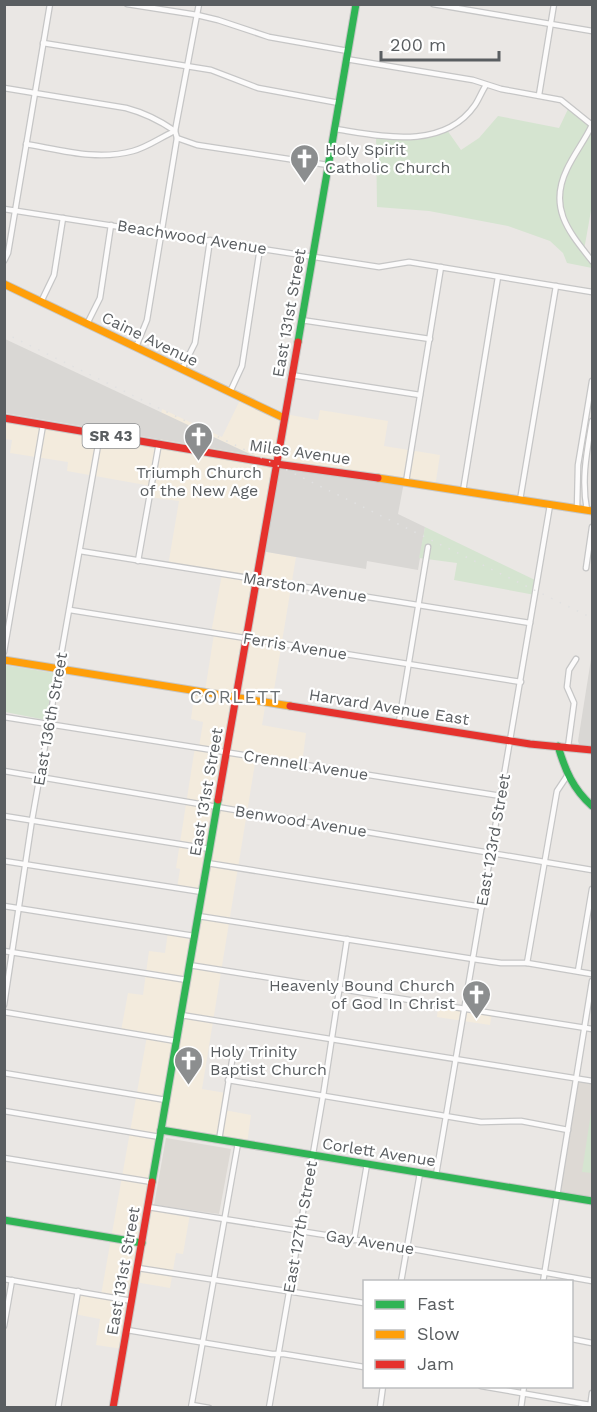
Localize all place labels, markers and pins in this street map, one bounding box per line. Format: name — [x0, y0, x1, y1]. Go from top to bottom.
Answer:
place label: Holy Spirit Catholic Church — [325, 140, 450, 177]
church icon: Holy Spirit Catholic Church — [288, 142, 320, 184]
church icon: Triumph Church of the New Age — [183, 420, 215, 462]
place label: Triumph Church of the New Age — [136, 463, 262, 500]
place label: Heavenly Bound Church of God In Christ — [269, 976, 455, 1013]
church icon: Heavenly Bound Church of God In Christ — [460, 978, 492, 1020]
place label: Holy Trinity Baptist Church — [210, 1042, 327, 1079]
church icon: Holy Trinity Baptist Church — [173, 1044, 205, 1086]

